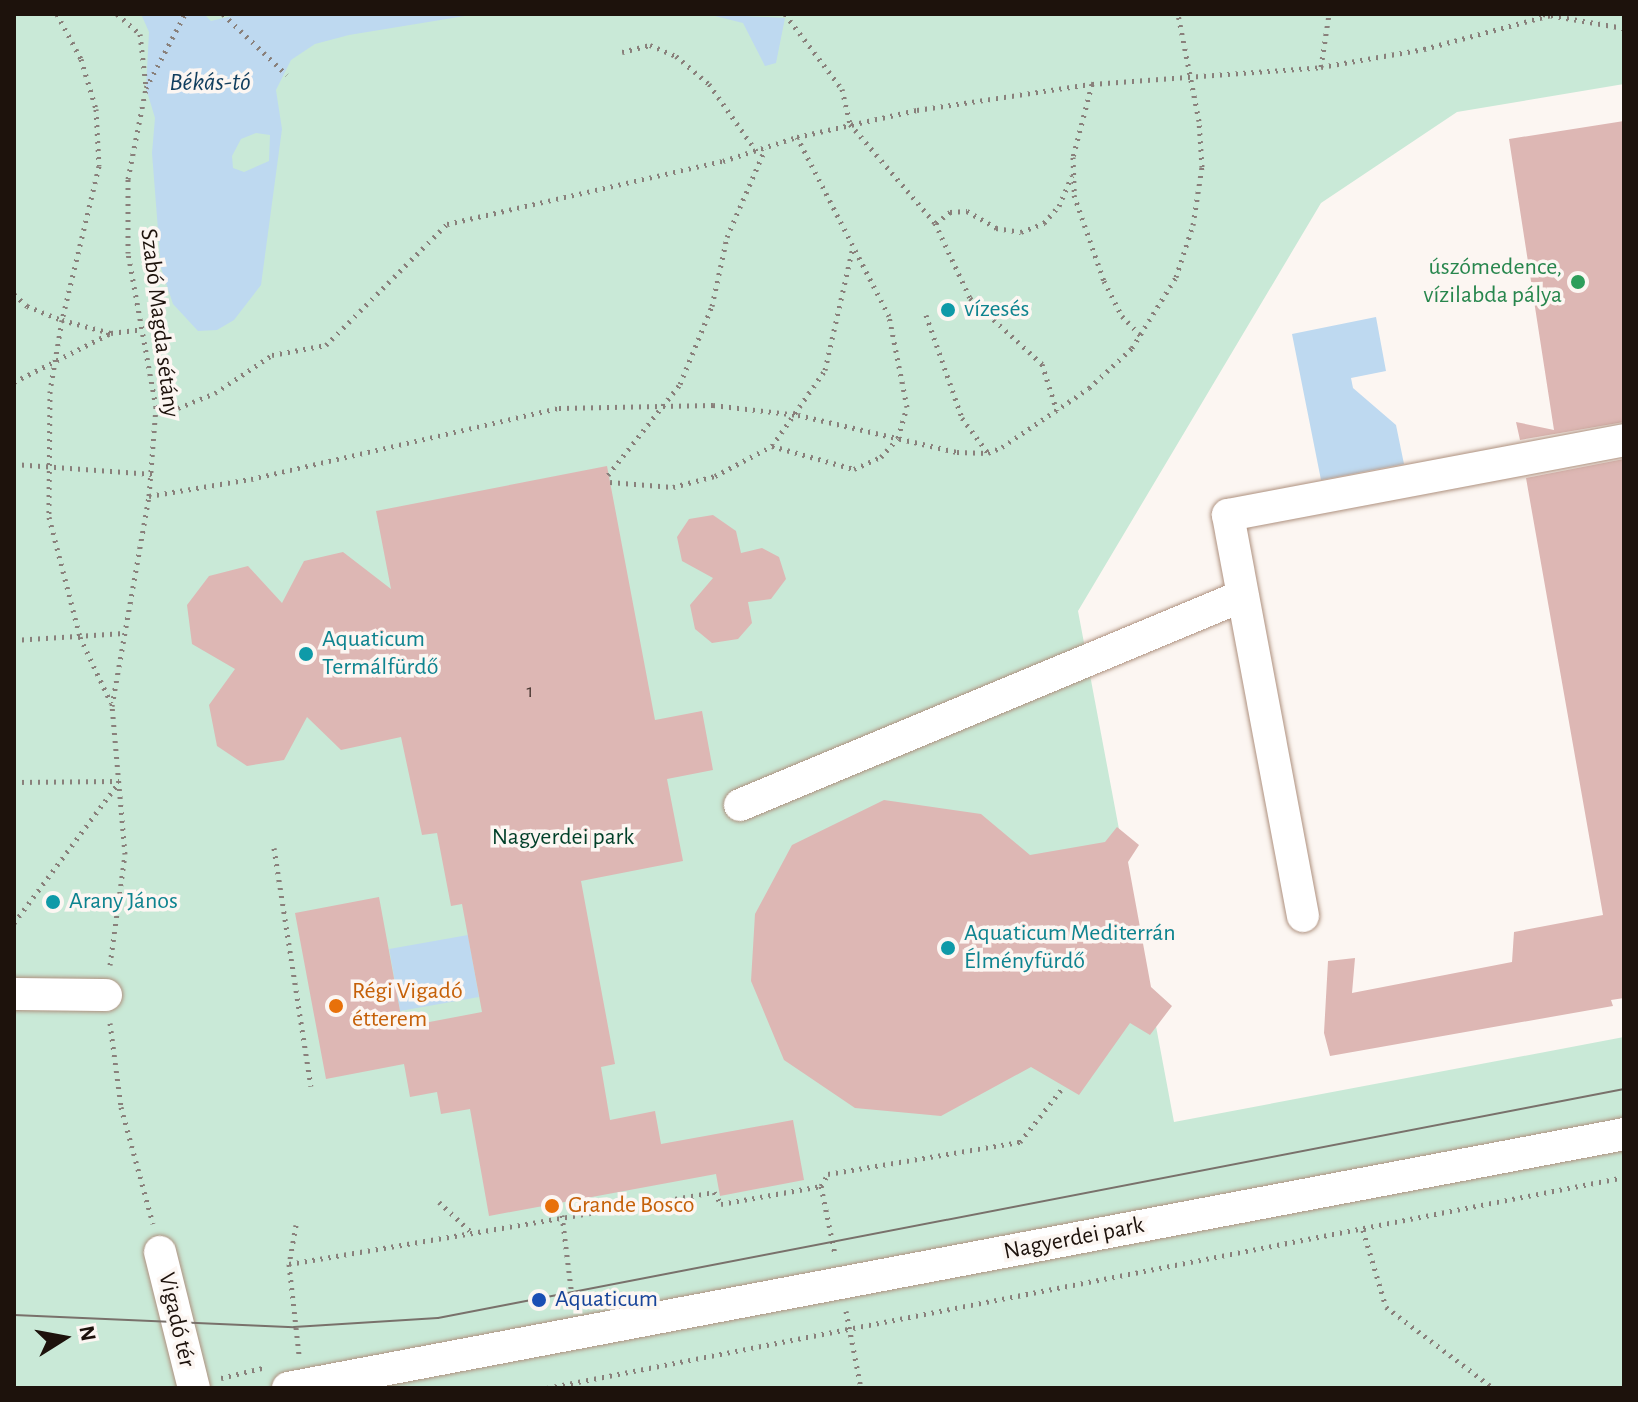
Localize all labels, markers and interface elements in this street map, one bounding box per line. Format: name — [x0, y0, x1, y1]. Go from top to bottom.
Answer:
water label: Békás-tó — [169, 67, 251, 99]
street label: Szabó Magda sétány — [133, 227, 185, 419]
place label: úszómedence, vízilabda pálya — [1423, 254, 1562, 310]
marker: úszómedence, vízilabda pálya — [1569, 273, 1587, 291]
place label: vízesés — [964, 296, 1029, 324]
marker: vízesés — [939, 301, 957, 319]
place label: Aquaticum Termálfürdő — [322, 626, 438, 682]
marker: Aquaticum Termálfürdő — [297, 645, 315, 663]
house number: 1 — [527, 679, 533, 703]
park label: Nagyerdei park — [492, 824, 634, 852]
place label: Arany János — [69, 888, 178, 916]
marker: Arany János — [44, 893, 62, 911]
place label: Aquaticum Mediterrán Élményfürdő — [964, 920, 1176, 976]
marker: Aquaticum Mediterrán Élményfürdő — [939, 939, 957, 957]
place label: Régi Vigadó étterem — [352, 978, 463, 1034]
marker: Régi Vigadó étterem — [327, 997, 345, 1015]
place label: Grande Bosco — [568, 1192, 694, 1220]
marker: Grande Bosco — [543, 1197, 561, 1215]
street label: Nagyerdei park — [1001, 1211, 1147, 1267]
street label: Vigadó tér — [151, 1270, 201, 1370]
place label: Aquaticum — [555, 1286, 658, 1314]
marker: Aquaticum — [530, 1291, 548, 1309]
north arrow — [24, 1298, 104, 1378]
text: N — [75, 1324, 100, 1343]

